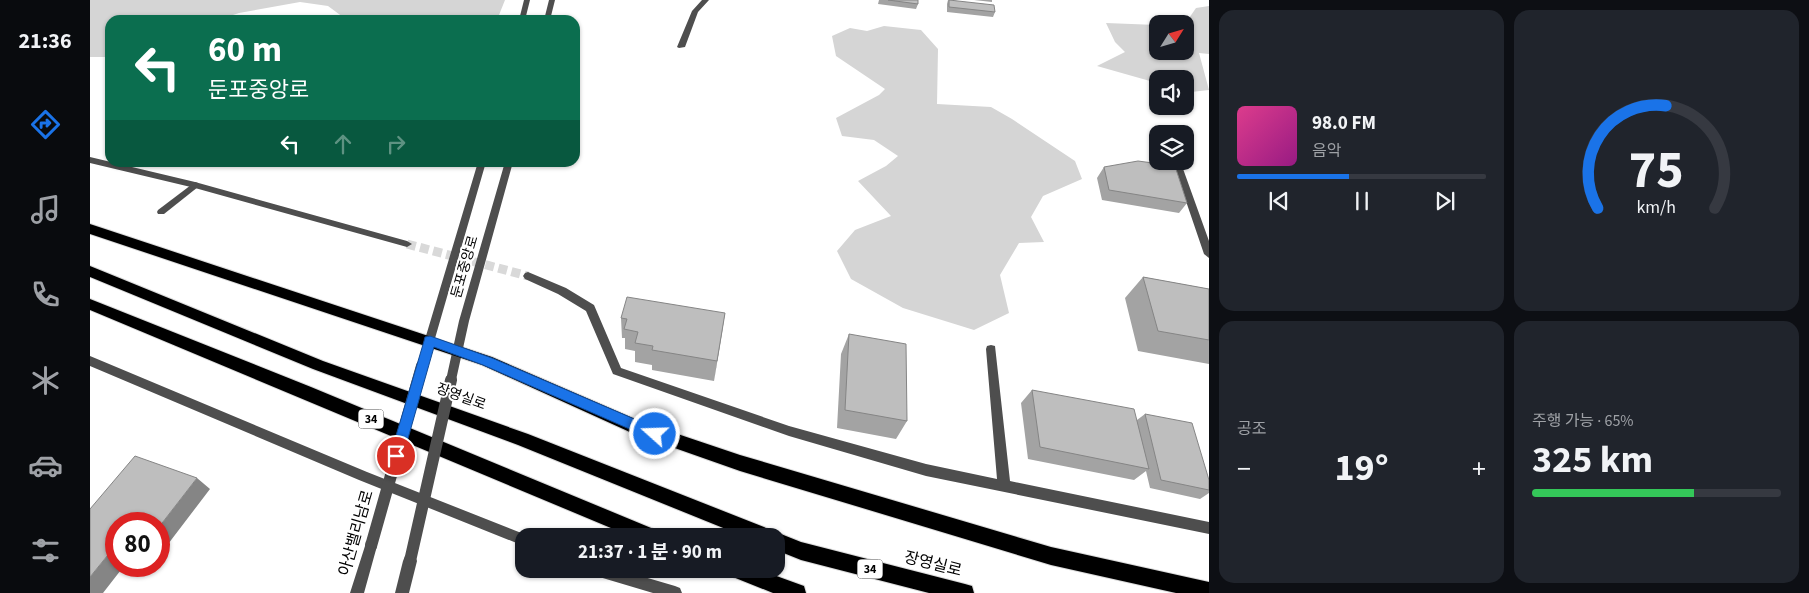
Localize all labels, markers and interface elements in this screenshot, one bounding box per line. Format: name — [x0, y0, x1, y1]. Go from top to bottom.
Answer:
north arrow — [1149, 15, 1194, 60]
map controls — [1149, 15, 1194, 170]
text: 21:36 — [18, 25, 72, 57]
text: 60 m — [208, 25, 282, 75]
icon: left — [125, 35, 190, 100]
button: sound — [1149, 70, 1194, 115]
text: 둔포중앙로 — [208, 74, 309, 106]
icon: directions — [28, 107, 63, 142]
text: 98.0 FM — [1312, 110, 1376, 137]
button: layers — [1149, 125, 1194, 170]
icon: left — [276, 130, 304, 158]
icon: ahead — [329, 130, 357, 158]
icon: right — [382, 130, 410, 158]
text: 75 — [1629, 134, 1684, 208]
text: 음악 — [1312, 140, 1341, 162]
icon: previous — [1265, 187, 1293, 215]
icon: pause — [1348, 187, 1376, 215]
icon: next — [1431, 187, 1459, 215]
icon: music — [28, 192, 63, 227]
text: km/h — [1637, 195, 1676, 220]
street label: 둔포중앙로 — [447, 233, 484, 301]
icon: phone — [28, 277, 63, 312]
icon: climate — [28, 363, 63, 398]
street label: 장영실로 — [433, 379, 489, 415]
position arrow — [628, 407, 680, 459]
road number: 34 — [358, 409, 384, 428]
text: 주행 가능 · 65% — [1532, 410, 1634, 432]
text: 공조 — [1237, 418, 1266, 440]
text: 325 km — [1532, 433, 1653, 487]
pin — [375, 435, 417, 477]
text: 19° — [1335, 441, 1389, 495]
icon: arrive — [382, 442, 410, 470]
icon: car — [28, 448, 63, 483]
text: − — [1237, 449, 1251, 489]
text: + — [1472, 449, 1486, 489]
street label: 아산밸리남로 — [333, 487, 379, 578]
speed limit sign: 80 — [105, 512, 170, 577]
icon: filters — [28, 533, 63, 568]
text: 21:37 · 1 분 · 90 m — [578, 539, 722, 566]
street label: 장영실로 — [902, 546, 964, 582]
road number: 34 — [858, 560, 882, 578]

